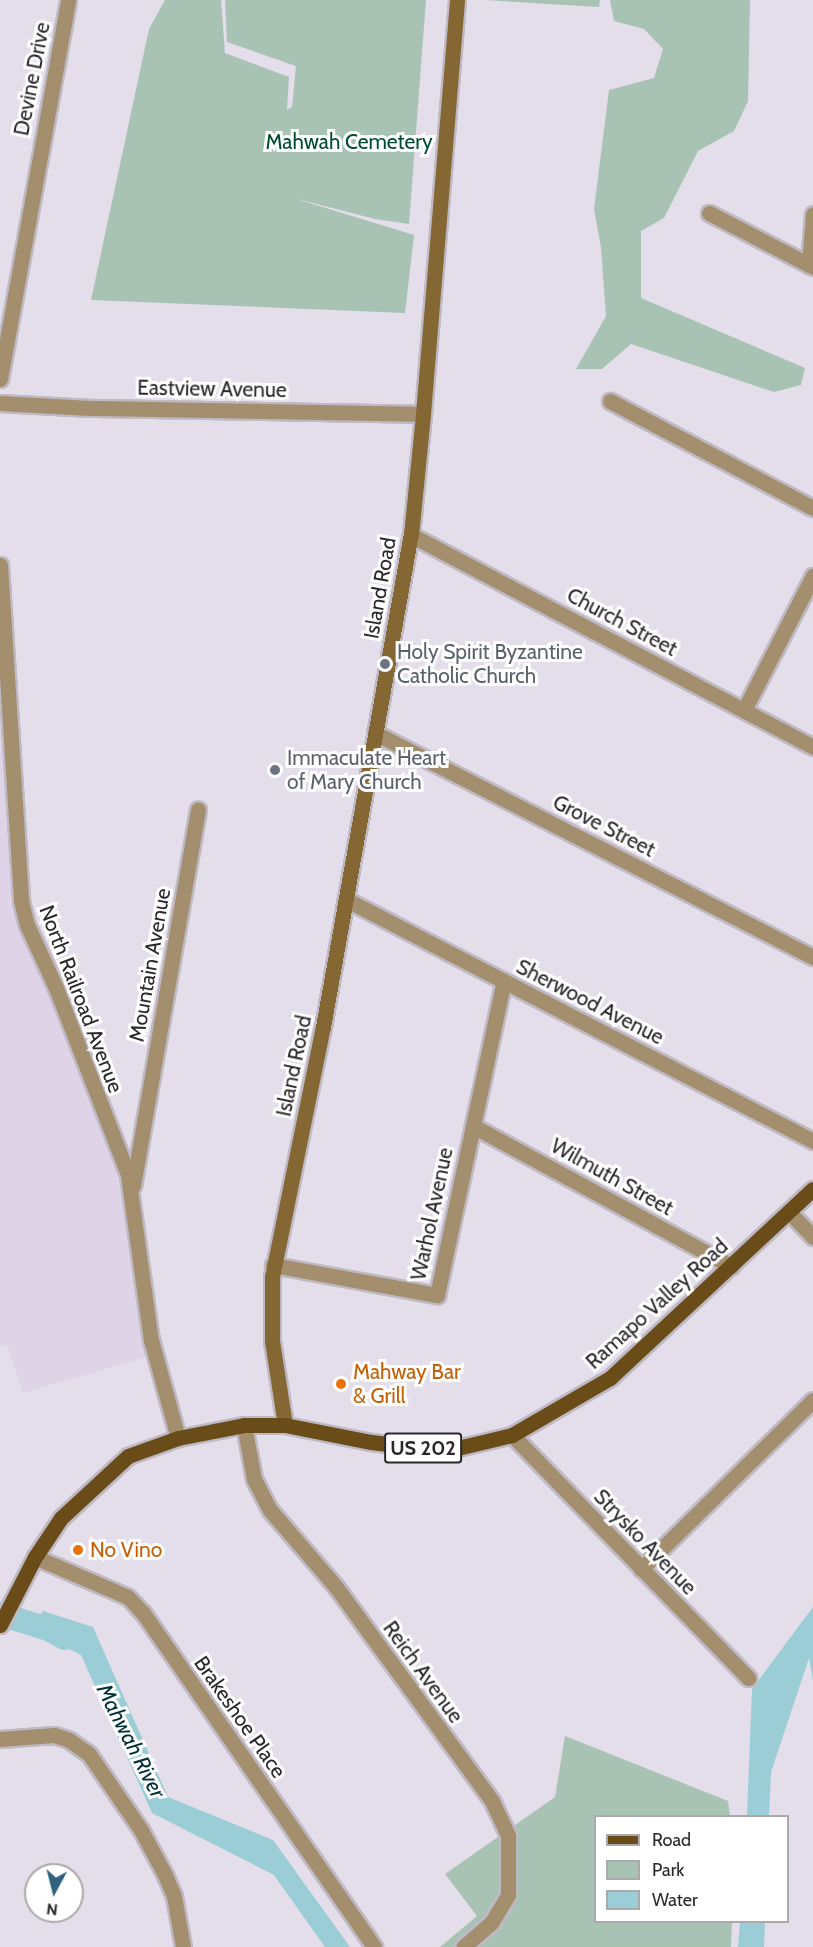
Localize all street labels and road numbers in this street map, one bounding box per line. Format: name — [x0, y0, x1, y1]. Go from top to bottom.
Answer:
street label: Devine Drive — [9, 20, 55, 138]
street label: Eastview Avenue — [137, 375, 287, 403]
street label: Island Road — [359, 535, 401, 641]
street label: Church Street — [563, 582, 681, 662]
street label: Grove Street — [549, 790, 659, 862]
street label: Mountain Avenue — [124, 886, 176, 1044]
street label: North Railroad Avenue — [34, 902, 128, 1096]
street label: Sherwood Avenue — [512, 954, 668, 1050]
street label: Island Road — [271, 1013, 317, 1119]
street label: Wilmuth Street — [547, 1133, 677, 1221]
street label: Warhol Avenue — [406, 1145, 458, 1283]
street label: Ramapo Valley Road — [581, 1234, 733, 1374]
road number: US 202 — [384, 1431, 462, 1465]
street label: Strysko Avenue — [588, 1484, 702, 1600]
street label: Reich Avenue — [378, 1616, 468, 1728]
street label: Brakeshoe Place — [189, 1651, 291, 1783]

